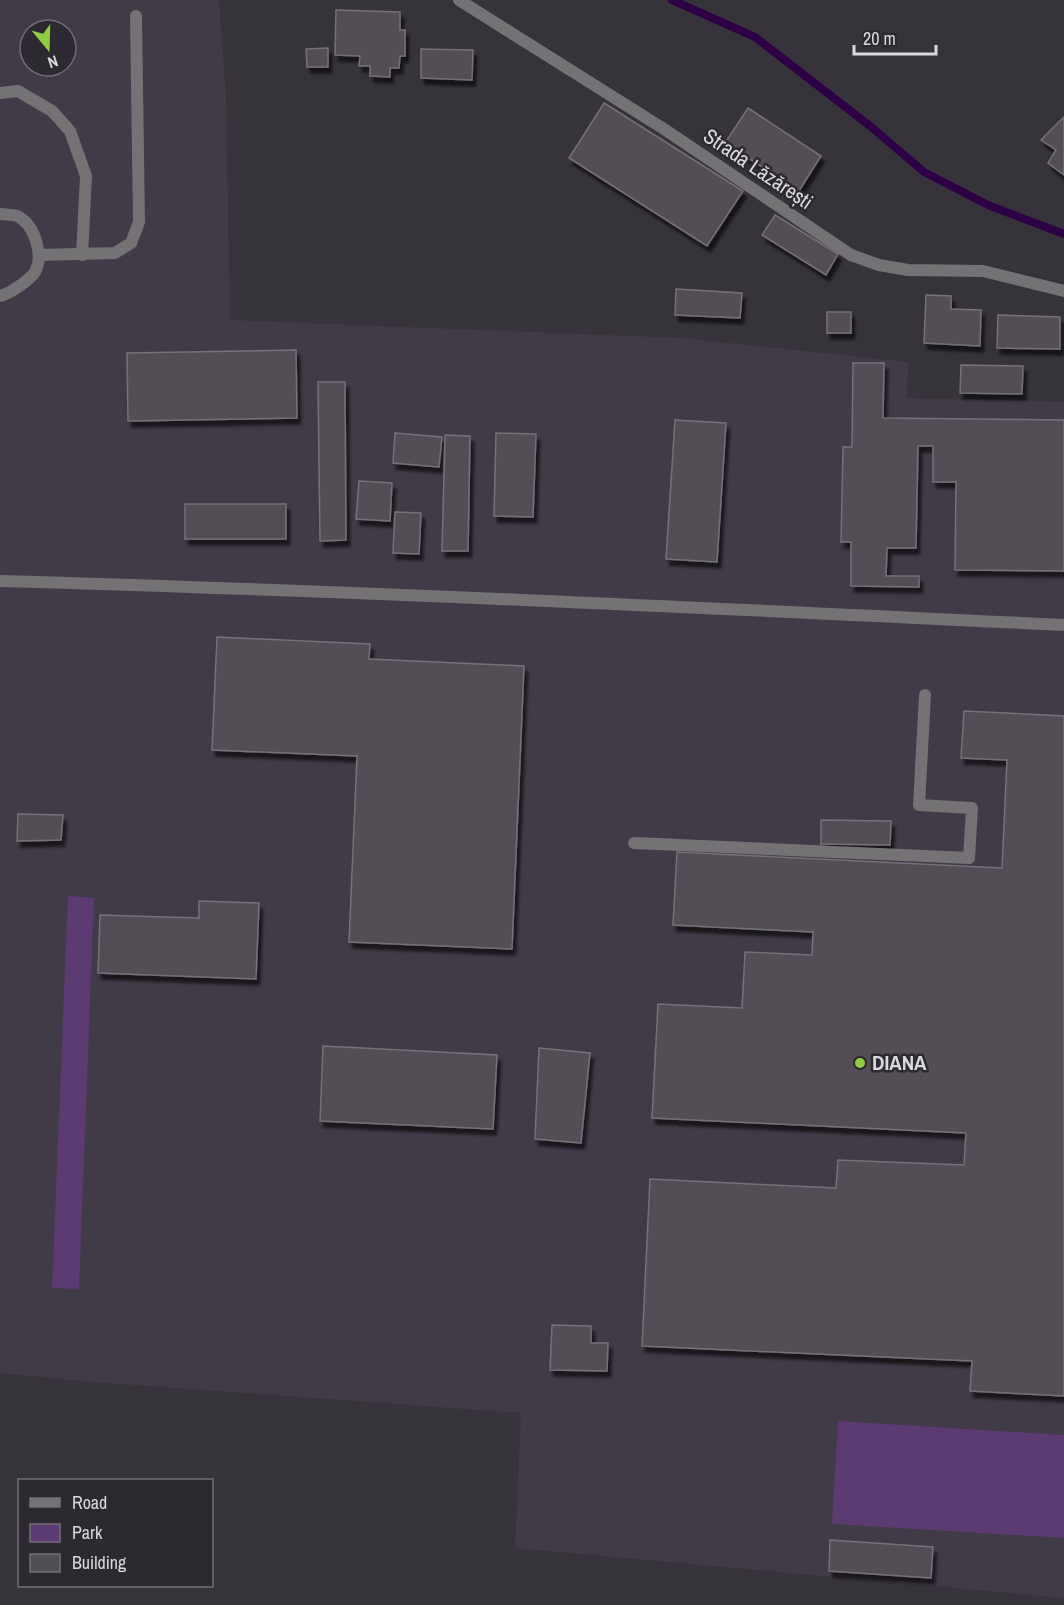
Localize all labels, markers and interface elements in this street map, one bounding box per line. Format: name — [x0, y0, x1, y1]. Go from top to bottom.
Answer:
north arrow — [18, 18, 78, 78]
scale bar — [854, 18, 936, 56]
text: 20 m — [863, 26, 896, 51]
text: N — [45, 50, 61, 74]
street label: Strada Lăzărești — [698, 121, 819, 216]
place label: DIANA — [872, 1048, 927, 1077]
marker: DIANA — [853, 1056, 867, 1070]
legend — [18, 1479, 213, 1587]
text: Road — [72, 1490, 107, 1515]
text: Park — [72, 1520, 103, 1545]
text: Building — [72, 1550, 127, 1575]

